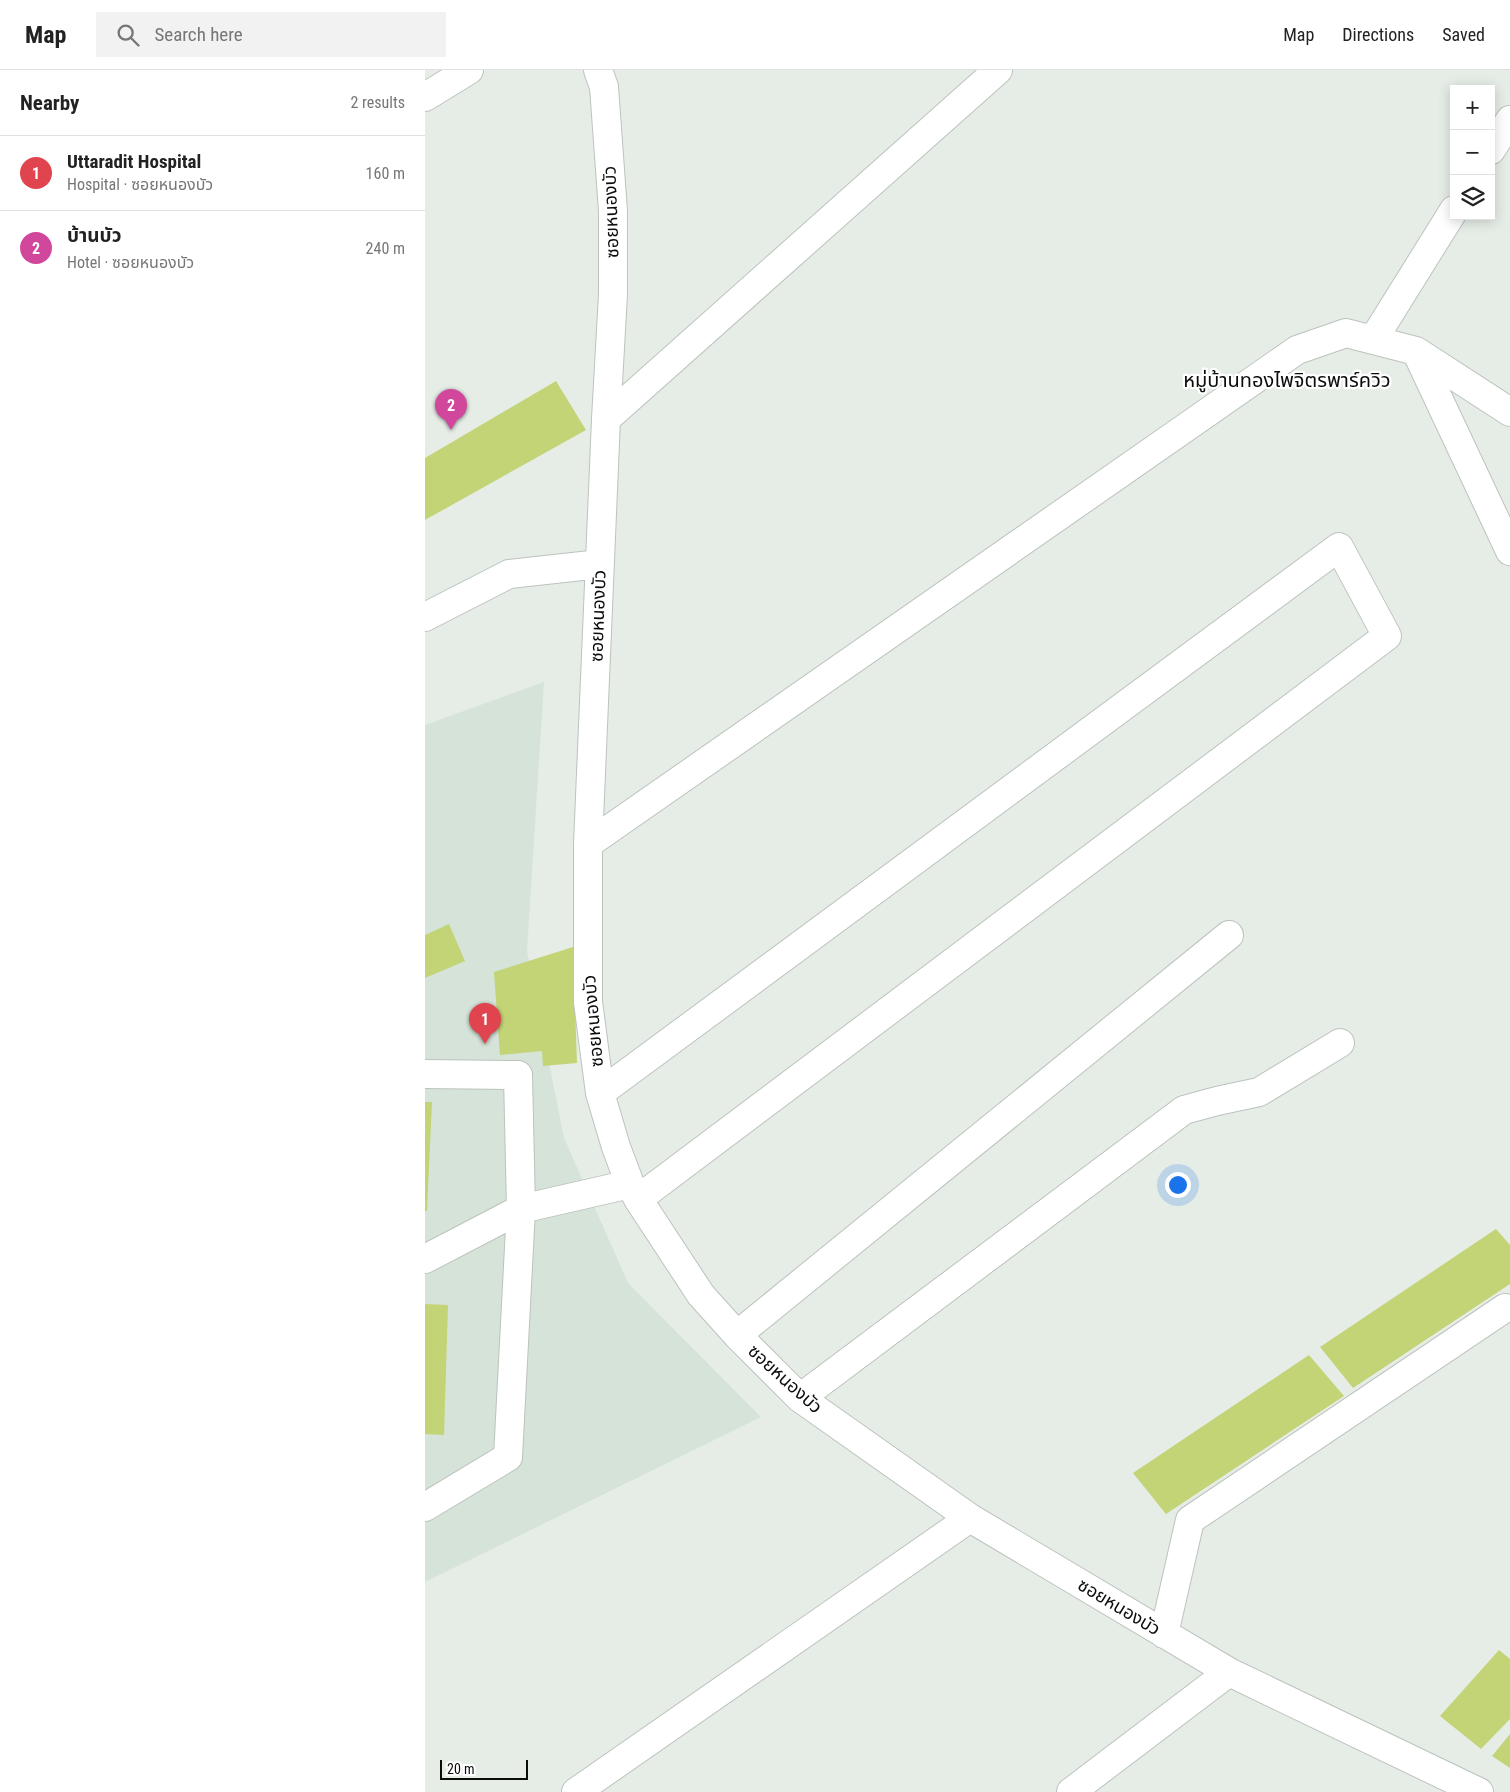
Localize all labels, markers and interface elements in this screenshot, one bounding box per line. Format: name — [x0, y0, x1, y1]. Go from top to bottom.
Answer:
search box — [96, 12, 446, 57]
text: Map — [25, 21, 66, 49]
icon: search — [114, 21, 142, 49]
text: Search here — [154, 23, 243, 46]
text: Map — [1283, 24, 1314, 45]
text: Directions — [1342, 24, 1414, 45]
text: Saved — [1442, 24, 1485, 45]
map controls — [1450, 85, 1495, 220]
button: + — [1450, 85, 1495, 130]
text: Nearby — [20, 91, 79, 115]
text: 2 results — [350, 93, 405, 112]
button: − — [1450, 130, 1495, 175]
text: Uttaradit Hospital — [67, 150, 201, 173]
text: 1 — [32, 164, 40, 183]
text: 160 m — [366, 164, 405, 183]
street label: ซอยหนองบัว — [598, 165, 623, 259]
text: Hospital · ซอยหนองบัว — [67, 175, 213, 194]
button: layers — [1450, 175, 1495, 220]
text: บ้านบัว — [67, 224, 121, 247]
text: 2 — [32, 239, 40, 258]
text: 240 m — [366, 239, 405, 258]
text: Hotel · ซอยหนองบัว — [67, 253, 194, 272]
district label: หมู่บ้านทองไพจิตรพาร์ควิว — [1183, 368, 1391, 393]
pin: 2 — [435, 389, 467, 430]
street label: ซอยหนองบัว — [585, 569, 610, 663]
street label: ซอยหนองบัว — [578, 974, 607, 1068]
pin: 1 — [469, 1003, 501, 1044]
your location — [1165, 1172, 1191, 1198]
street label: ซอยหนองบัว — [744, 1340, 827, 1417]
street label: ซอยหนองบัว — [1074, 1574, 1164, 1639]
scale bar — [440, 1757, 527, 1780]
text: 20 m — [447, 1761, 475, 1777]

